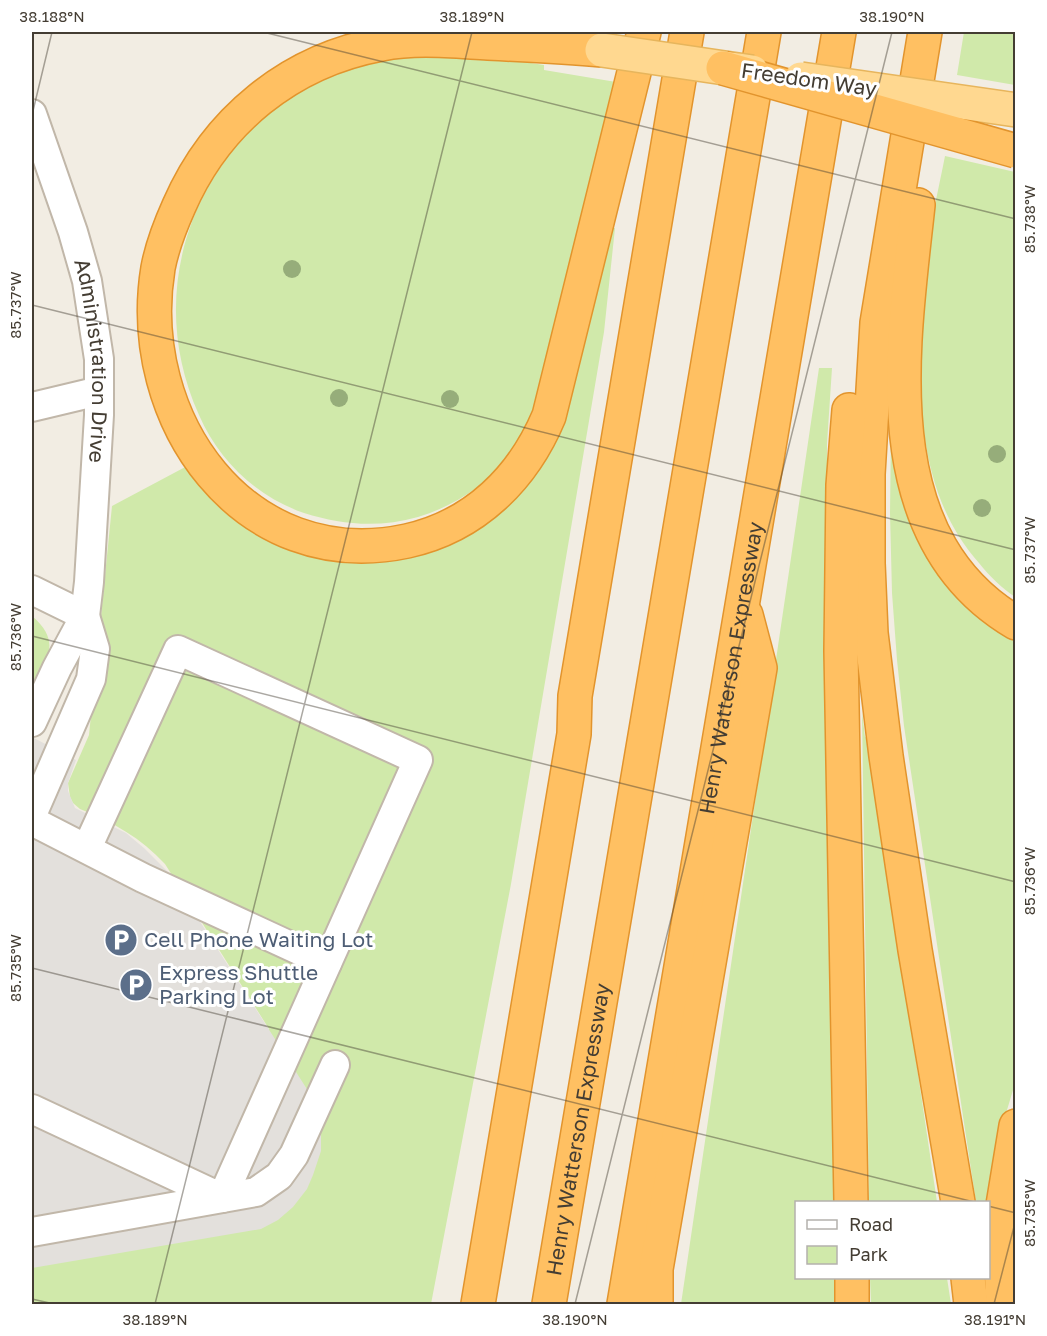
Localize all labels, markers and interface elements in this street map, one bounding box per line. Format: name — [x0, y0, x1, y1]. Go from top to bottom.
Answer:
text: 38.188°N — [19, 7, 85, 25]
text: 38.189°N — [439, 7, 505, 25]
text: 38.190°N — [859, 7, 925, 25]
street label: Freedom Way — [740, 57, 879, 101]
text: 85.738°W — [1020, 185, 1038, 253]
street label: Administration Drive — [69, 255, 113, 464]
text: 85.737°W — [6, 271, 24, 339]
text: 85.737°W — [1020, 516, 1038, 584]
street label: Henry Watterson Expressway — [693, 519, 768, 816]
text: 85.736°W — [6, 603, 24, 671]
text: 85.736°W — [1020, 847, 1038, 915]
parking icon: Cell Phone Waiting Lot — [103, 922, 139, 958]
place label: Cell Phone Waiting Lot — [144, 926, 373, 952]
text: 85.735°W — [6, 934, 24, 1002]
place label: Express Shuttle Parking Lot — [159, 959, 318, 1009]
parking icon: Express Shuttle Parking Lot — [118, 967, 154, 1003]
street label: Henry Watterson Expressway — [540, 981, 615, 1278]
text: 85.735°W — [1020, 1179, 1038, 1247]
legend — [795, 1201, 990, 1279]
text: Road — [849, 1213, 893, 1235]
text: Park — [849, 1243, 888, 1265]
text: 38.189°N — [122, 1310, 188, 1328]
text: 38.190°N — [542, 1310, 608, 1328]
text: 38.191°N — [964, 1310, 1026, 1328]

